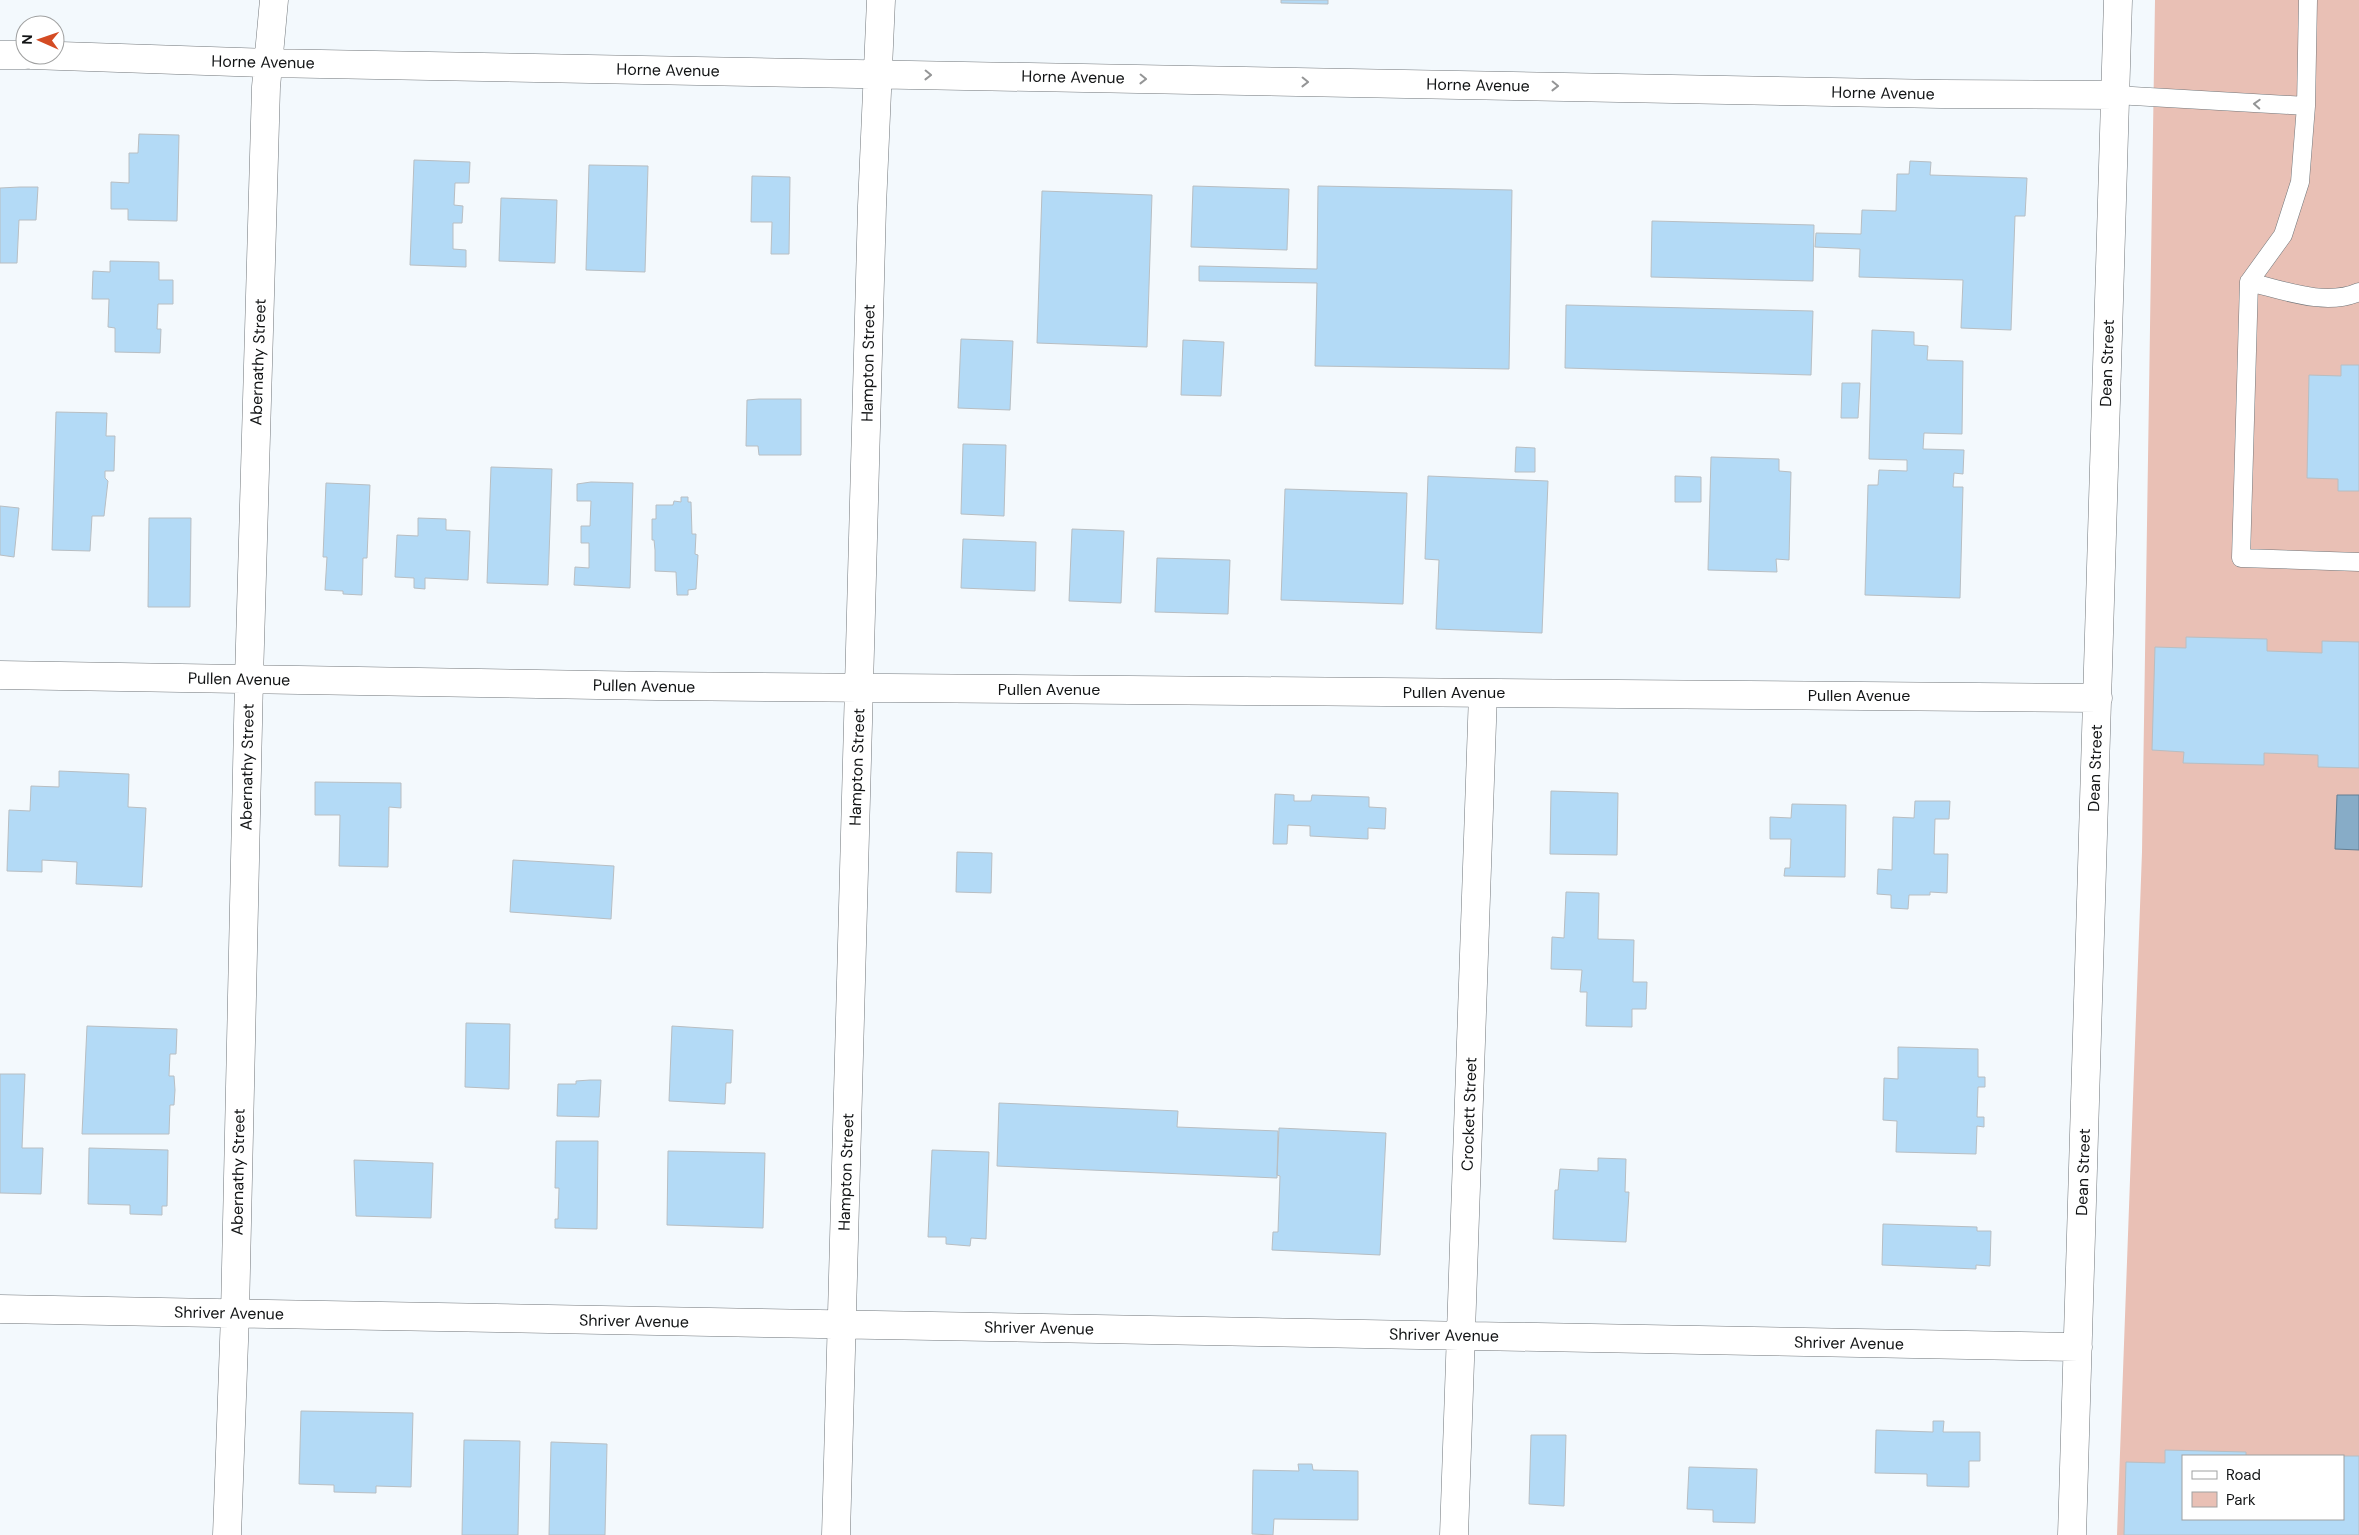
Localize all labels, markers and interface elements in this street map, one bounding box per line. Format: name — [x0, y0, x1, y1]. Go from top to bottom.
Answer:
north arrow — [15, 15, 65, 65]
text: N — [18, 34, 36, 45]
street label: Horne Avenue — [211, 51, 315, 73]
street label: Horne Avenue — [616, 59, 720, 81]
street label: Horne Avenue — [1021, 66, 1125, 88]
one-way arrow — [924, 69, 932, 80]
one-way arrow — [1139, 74, 1147, 84]
street label: Horne Avenue — [1426, 74, 1530, 96]
one-way arrow — [1302, 77, 1309, 87]
one-way arrow — [1551, 81, 1559, 92]
street label: Horne Avenue — [1831, 82, 1935, 104]
one-way arrow — [2253, 98, 2261, 109]
street label: Abernathy Street — [245, 298, 271, 426]
street label: Hampton Street — [856, 304, 880, 422]
street label: Dean Street — [2095, 319, 2119, 407]
street label: Pullen Avenue — [188, 668, 290, 690]
street label: Pullen Avenue — [593, 675, 695, 697]
street label: Pullen Avenue — [998, 679, 1100, 700]
street label: Pullen Avenue — [1403, 682, 1505, 703]
street label: Pullen Avenue — [1808, 685, 1910, 706]
street label: Abernathy Street — [235, 703, 259, 831]
street label: Hampton Street — [844, 708, 870, 826]
street label: Dean Street — [2083, 724, 2107, 812]
street label: Crockett Street — [1457, 1057, 1481, 1171]
street label: Abernathy Street — [226, 1108, 250, 1236]
street label: Hampton Street — [833, 1113, 859, 1231]
street label: Dean Street — [2071, 1128, 2095, 1216]
street label: Shriver Avenue — [174, 1302, 284, 1324]
street label: Shriver Avenue — [579, 1310, 689, 1332]
street label: Shriver Avenue — [984, 1317, 1094, 1339]
street label: Shriver Avenue — [1389, 1324, 1499, 1346]
street label: Shriver Avenue — [1794, 1332, 1904, 1354]
legend — [2182, 1455, 2344, 1520]
text: Road — [2226, 1465, 2261, 1485]
text: Park — [2226, 1490, 2256, 1510]

